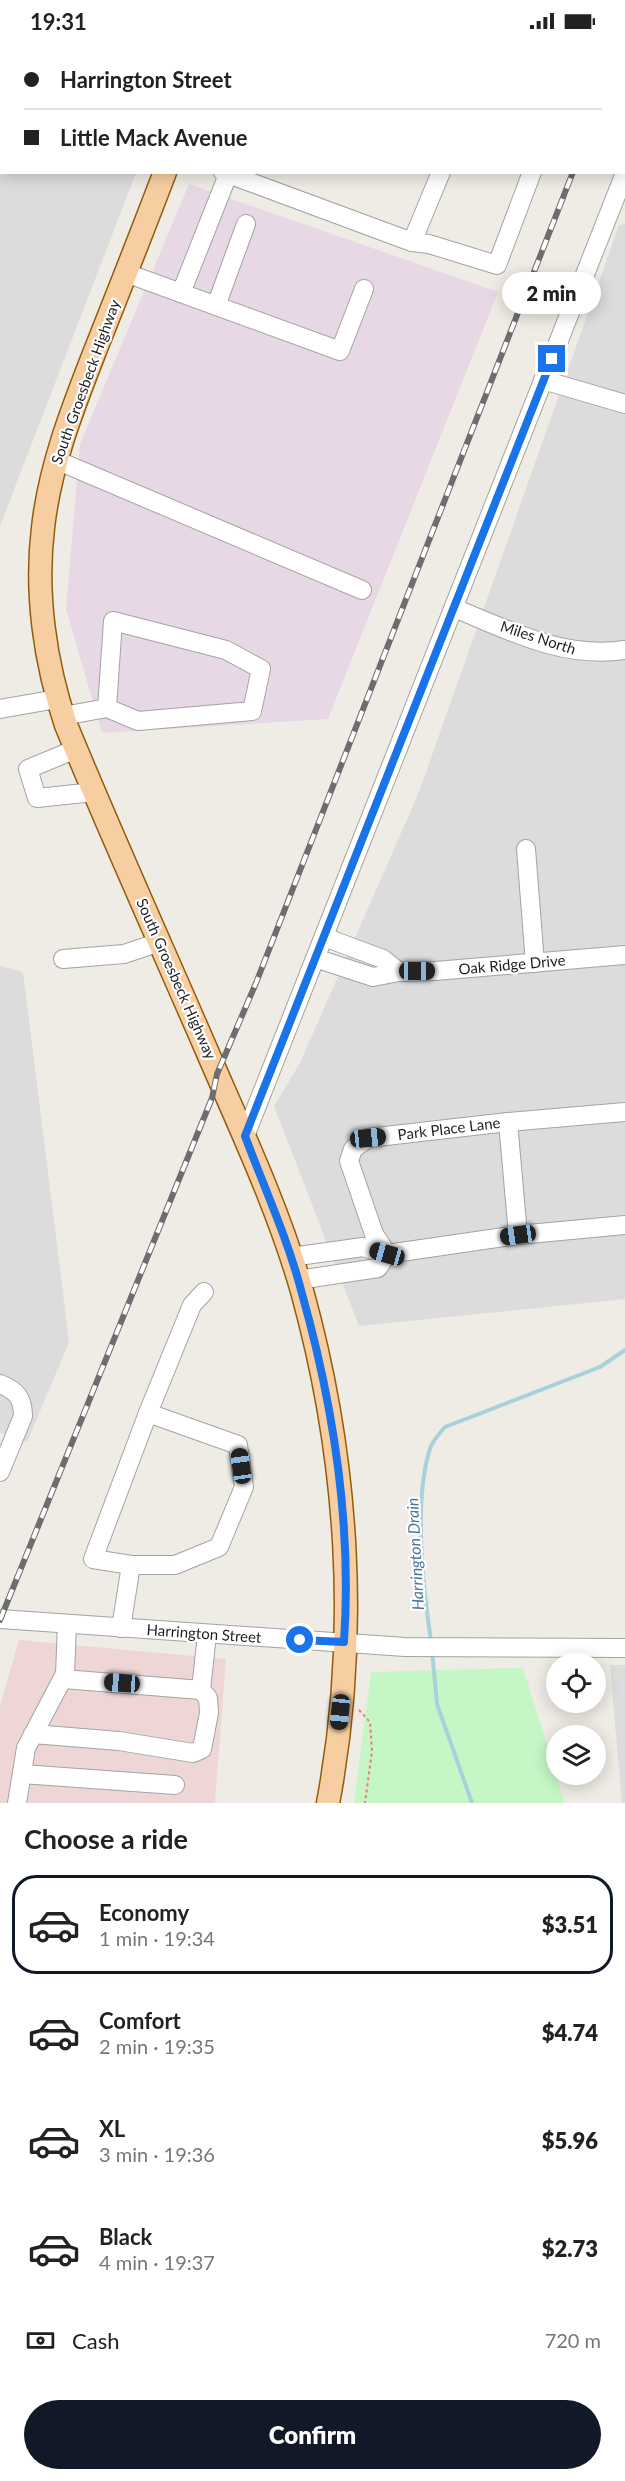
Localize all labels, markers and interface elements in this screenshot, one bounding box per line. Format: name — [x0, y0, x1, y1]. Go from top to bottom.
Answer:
text: 19:31 — [30, 8, 87, 35]
text: Harrington Street — [60, 66, 232, 93]
text: Little Mack Avenue — [60, 124, 248, 151]
callout: 2 min — [502, 272, 602, 314]
text: 2 min — [527, 281, 576, 305]
street label: South Groesbeck Highway — [47, 296, 123, 467]
route end — [538, 345, 565, 372]
street label: Miles North — [498, 616, 578, 658]
street label: South Groesbeck Highway — [133, 895, 221, 1062]
street label: Oak Ridge Drive — [458, 950, 566, 978]
car — [399, 962, 435, 980]
street label: Park Place Lane — [396, 1113, 501, 1143]
car — [349, 1127, 387, 1149]
car — [499, 1224, 537, 1246]
car — [367, 1240, 407, 1268]
car — [230, 1447, 252, 1485]
water label: Harrington Drain — [402, 1497, 427, 1611]
street label: Harrington Street — [146, 1620, 263, 1646]
route start — [286, 1626, 313, 1653]
map controls — [546, 1653, 606, 1785]
button: locate — [546, 1653, 606, 1713]
car — [103, 1673, 141, 1693]
car — [329, 1693, 351, 1731]
button: layers — [546, 1725, 606, 1785]
text: Choose a ride — [24, 1822, 188, 1855]
icon: car — [27, 1898, 81, 1952]
text: Economy — [99, 1899, 189, 1926]
text: $3.51 — [542, 1911, 598, 1938]
text: 1 min · 19:34 — [99, 1926, 215, 1950]
icon: car — [27, 2006, 81, 2060]
text: Comfort — [99, 2007, 181, 2034]
text: $4.74 — [542, 2019, 598, 2046]
text: 2 min · 19:35 — [99, 2034, 215, 2058]
icon: car — [27, 2114, 81, 2168]
text: XL — [99, 2115, 125, 2142]
text: $5.96 — [542, 2127, 598, 2154]
text: 3 min · 19:36 — [99, 2142, 215, 2166]
icon: car — [27, 2222, 81, 2276]
text: Black — [99, 2223, 152, 2250]
text: $2.73 — [542, 2235, 598, 2262]
text: 4 min · 19:37 — [99, 2250, 215, 2274]
icon: cash — [24, 2324, 57, 2357]
text: Cash — [72, 2327, 119, 2354]
text: 720 m — [545, 2328, 601, 2352]
button: Confirm — [24, 2400, 601, 2469]

